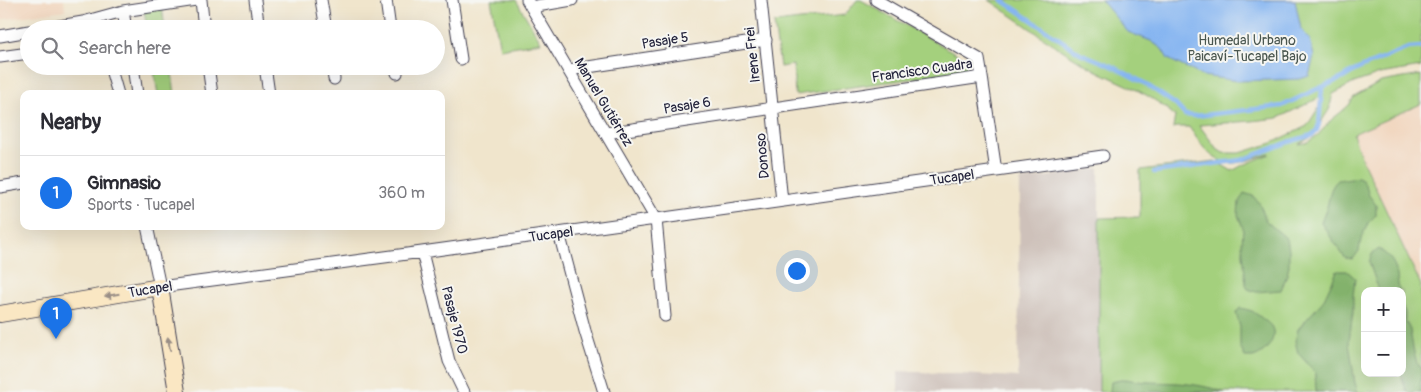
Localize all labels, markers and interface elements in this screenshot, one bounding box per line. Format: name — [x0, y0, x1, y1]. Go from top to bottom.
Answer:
search box — [20, 20, 445, 75]
street label: Irene Frei — [741, 26, 764, 84]
street label: Pasaje 5 — [640, 28, 690, 53]
park label: Humedal Urbano Paicaví-Tucapel Bajo — [1187, 32, 1307, 65]
icon: search — [38, 34, 66, 62]
text: Search here — [78, 36, 171, 60]
street label: Manuel Gutiérrez — [570, 55, 637, 150]
street label: Francisco Cuadra — [871, 55, 974, 86]
street label: Pasaje 6 — [662, 93, 712, 118]
text: Nearby — [40, 109, 101, 136]
street label: Donoso — [752, 132, 773, 179]
street label: Tucapel — [929, 166, 975, 189]
text: Gimnasio — [87, 171, 161, 195]
text: 1 — [53, 183, 59, 203]
text: 360 m — [378, 183, 425, 203]
text: Sports · Tucapel — [87, 195, 195, 215]
street label: Tucapel — [528, 223, 574, 246]
your location — [784, 258, 810, 284]
street label: Tucapel — [127, 278, 174, 301]
street label: Pasaje 1970 — [438, 284, 471, 356]
map controls — [1361, 287, 1406, 377]
button: + — [1361, 287, 1406, 332]
one-way arrow — [103, 291, 119, 299]
pin: 1 — [40, 298, 72, 339]
button: − — [1361, 332, 1406, 377]
one-way arrow — [165, 336, 173, 352]

